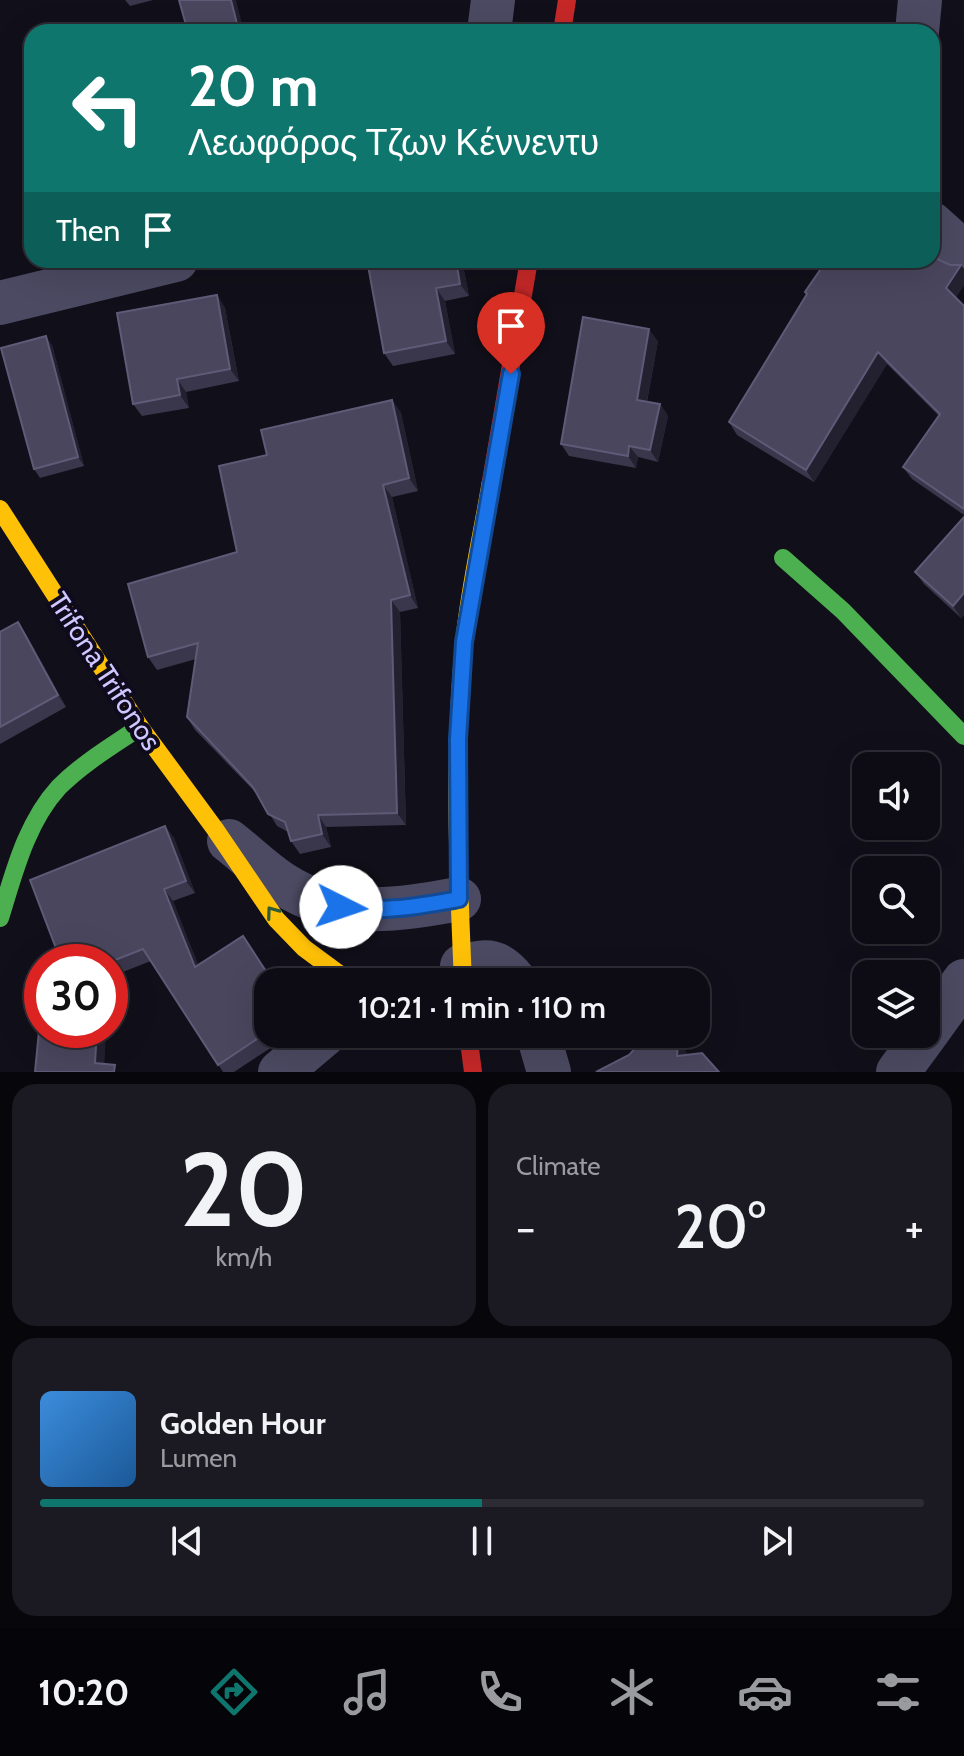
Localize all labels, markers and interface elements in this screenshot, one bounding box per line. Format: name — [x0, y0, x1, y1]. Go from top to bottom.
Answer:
text: 20 m — [188, 52, 318, 120]
icon: left — [56, 56, 160, 160]
text: Λεωφόρος Τζων Κέννεντυ — [188, 120, 599, 164]
icon: arrive — [136, 208, 180, 252]
text: Then — [56, 212, 120, 249]
pin — [477, 292, 545, 374]
icon: arrive — [489, 304, 533, 348]
street label: Trifona Trifonos — [41, 586, 169, 756]
map controls — [852, 752, 940, 1048]
button: sound — [852, 752, 940, 840]
button: search — [852, 856, 940, 944]
position arrow — [299, 865, 383, 949]
one-way arrow — [267, 906, 281, 921]
speed limit sign: 30 — [24, 944, 128, 1048]
button: layers — [852, 960, 940, 1048]
text: 10:21 · 1 min · 110 m — [358, 989, 606, 1026]
text: 20 — [180, 1126, 308, 1252]
text: Climate — [516, 1150, 601, 1182]
text: 20° — [674, 1190, 766, 1263]
text: − — [516, 1201, 535, 1254]
text: + — [905, 1201, 924, 1254]
text: km/h — [216, 1241, 272, 1273]
text: Golden Hour — [160, 1405, 326, 1442]
text: Lumen — [160, 1442, 237, 1474]
icon: previous — [165, 1519, 209, 1563]
icon: pause — [460, 1519, 504, 1563]
icon: next — [755, 1519, 799, 1563]
icon: directions — [206, 1664, 262, 1720]
icon: music — [339, 1664, 395, 1720]
icon: phone — [472, 1664, 528, 1720]
icon: climate — [604, 1664, 660, 1720]
icon: car — [737, 1664, 793, 1720]
icon: filters — [870, 1664, 926, 1720]
text: 10:20 — [38, 1670, 130, 1714]

